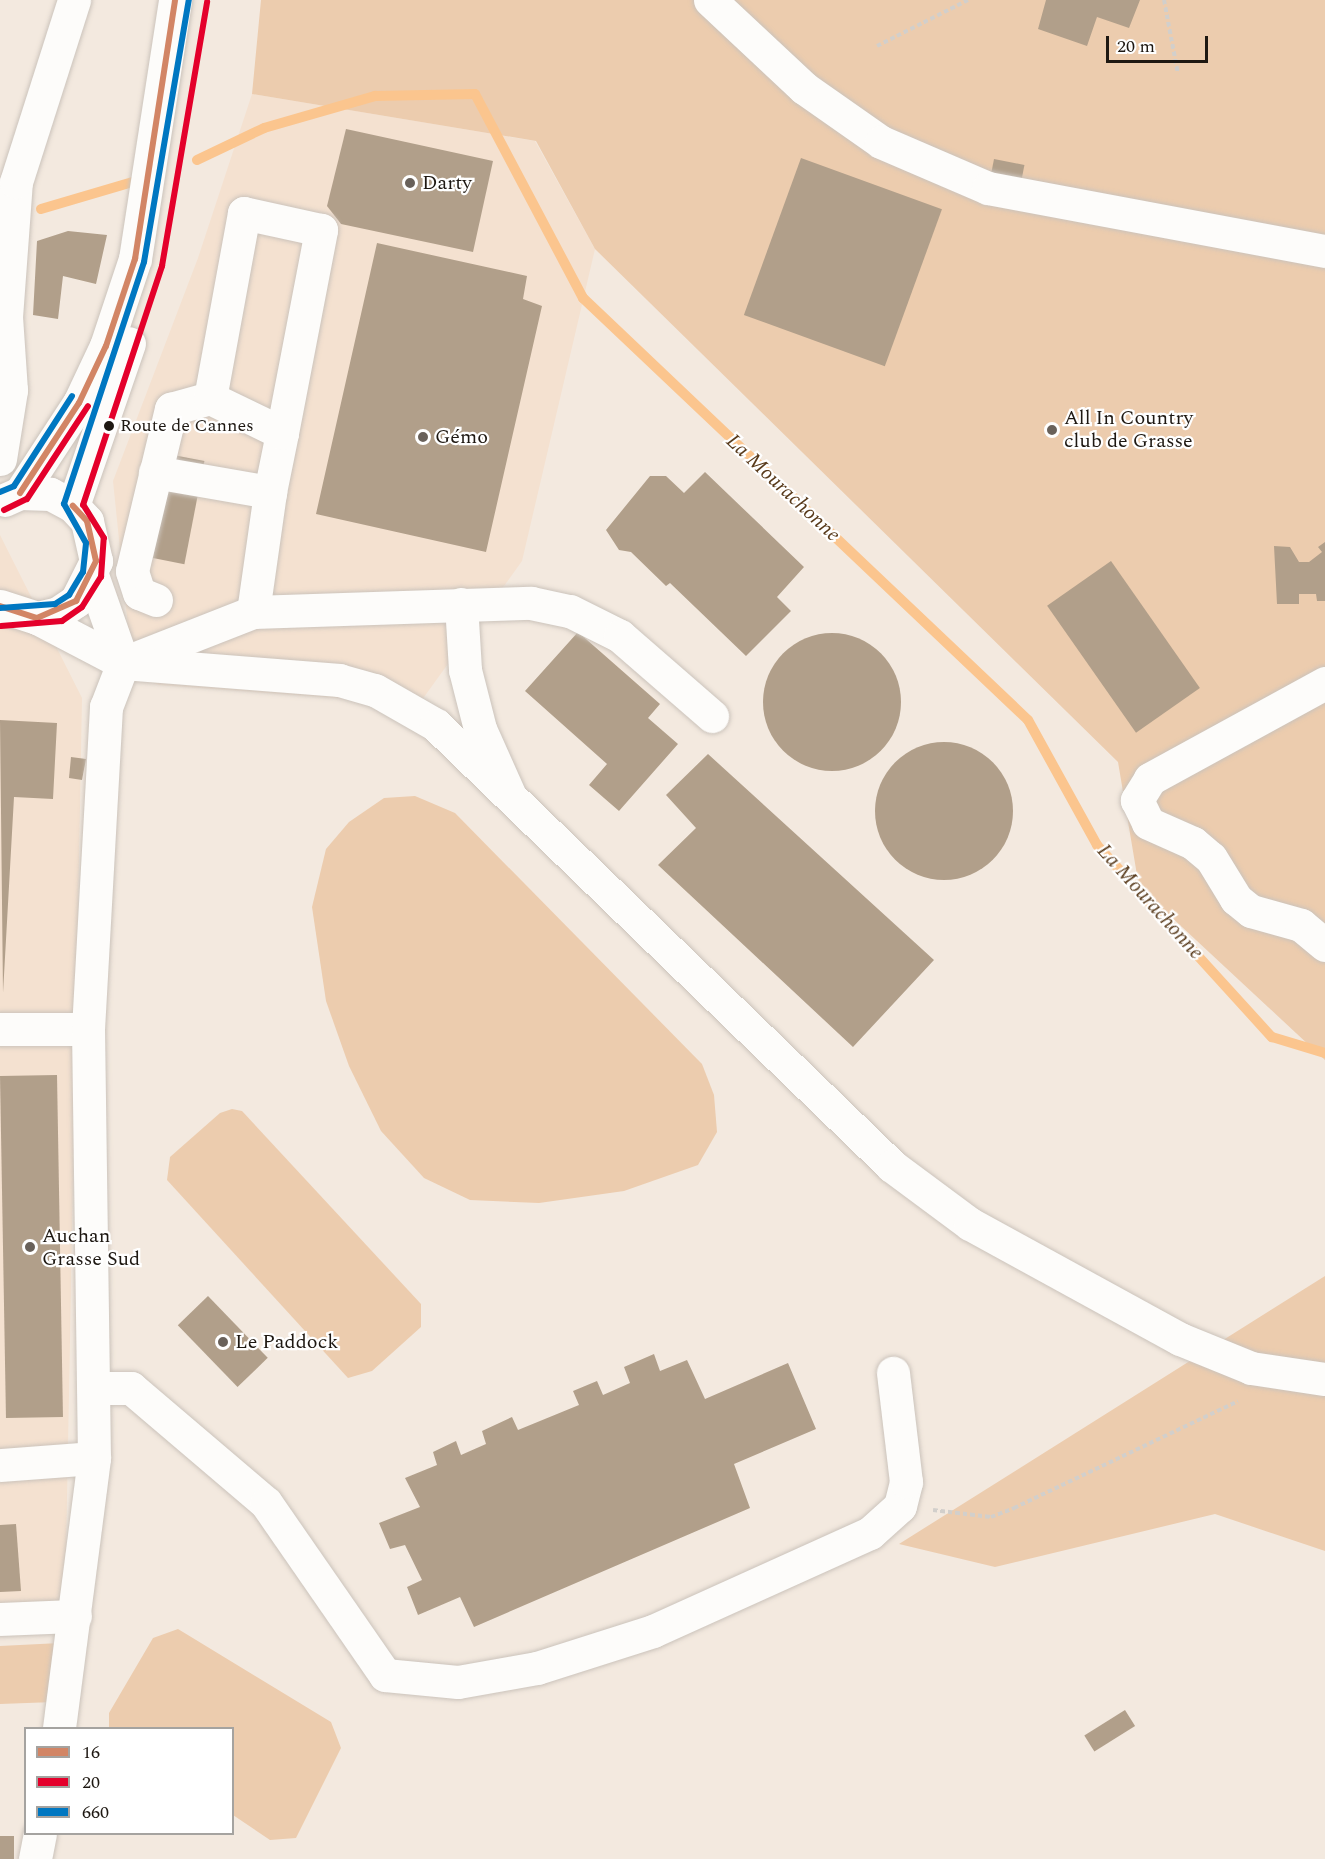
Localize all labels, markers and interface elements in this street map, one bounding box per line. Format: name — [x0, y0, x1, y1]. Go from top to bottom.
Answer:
scale bar — [1109, 24, 1211, 62]
text: 20 m — [1117, 33, 1155, 60]
place label: Darty — [422, 171, 472, 195]
marker: Darty — [403, 176, 417, 190]
place label: All In Country club de Grasse — [1064, 406, 1193, 453]
place label: Route de Cannes — [120, 415, 254, 437]
marker: Route de Cannes — [103, 420, 115, 432]
marker: All In Country club de Grasse — [1045, 423, 1059, 437]
place label: Gémo — [435, 425, 488, 449]
water label: La Mourachonne — [721, 429, 845, 547]
marker: Gémo — [416, 430, 430, 444]
water label: La Mourachonne — [1091, 839, 1209, 965]
place label: Auchan Grasse Sud — [42, 1224, 140, 1271]
marker: Auchan Grasse Sud — [23, 1240, 37, 1254]
place label: Le Paddock — [235, 1330, 338, 1354]
marker: Le Paddock — [216, 1335, 230, 1349]
legend — [24, 1727, 234, 1835]
text: 16 — [82, 1739, 100, 1766]
text: 20 — [82, 1769, 100, 1796]
text: 660 — [82, 1799, 109, 1826]

